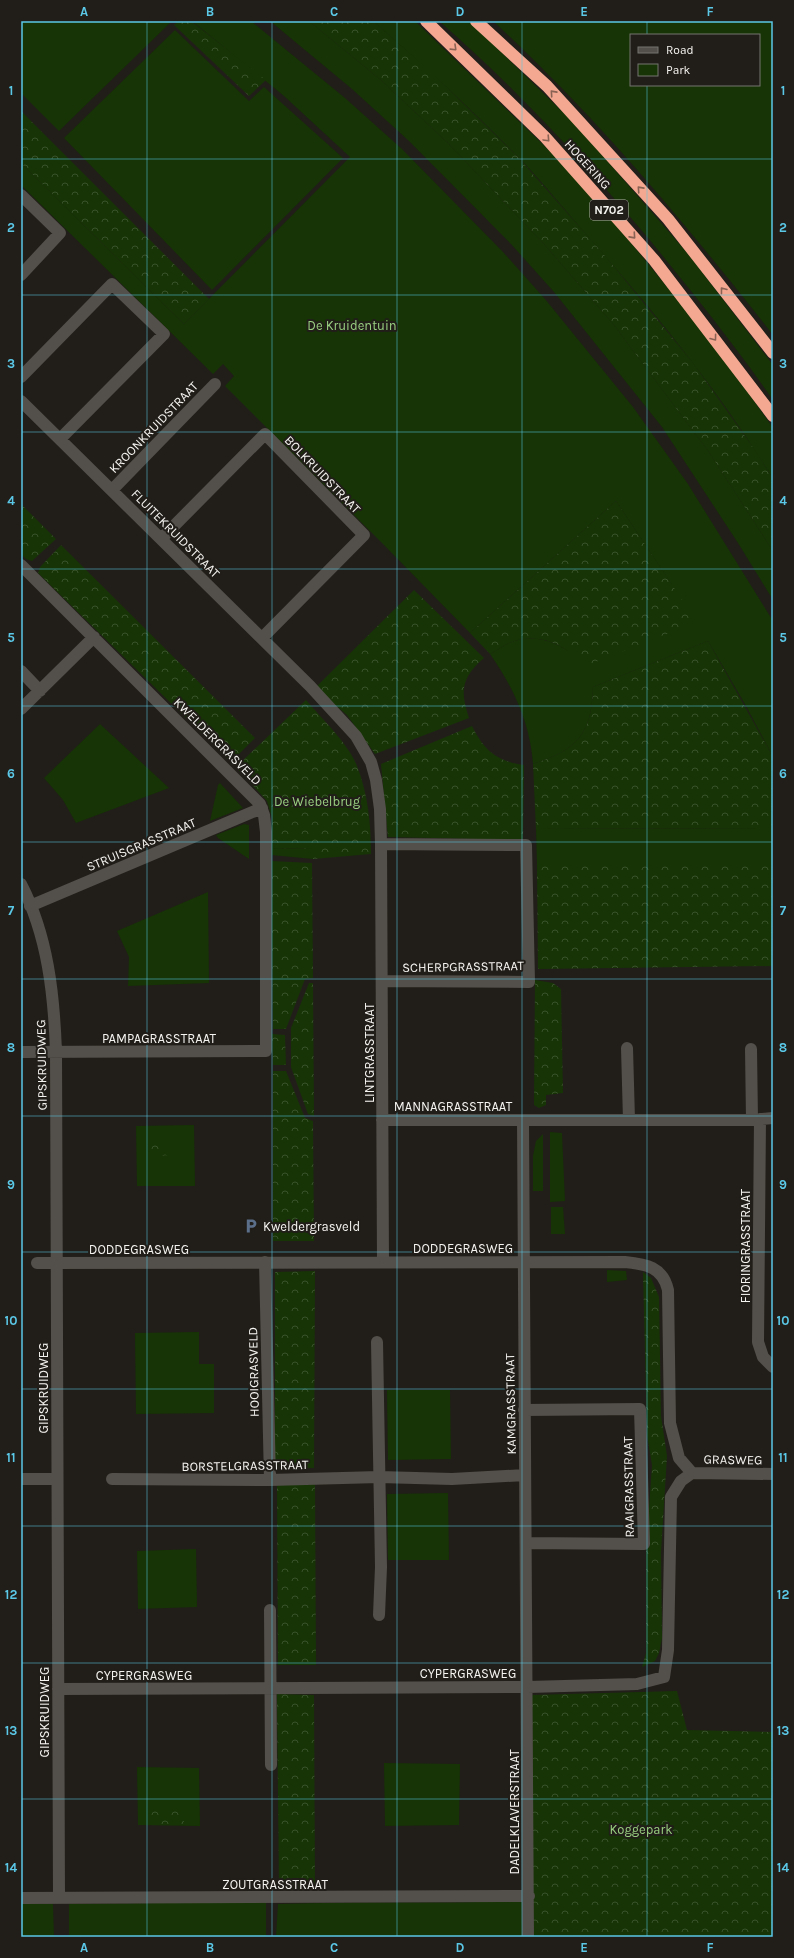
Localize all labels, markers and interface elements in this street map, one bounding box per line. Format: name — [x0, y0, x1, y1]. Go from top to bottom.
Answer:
text: A — [80, 4, 88, 19]
text: B — [206, 4, 214, 19]
text: C — [330, 4, 338, 19]
text: D — [456, 4, 465, 19]
text: E — [580, 4, 588, 19]
text: F — [706, 4, 714, 19]
legend — [630, 34, 760, 86]
one-way arrow — [449, 43, 457, 51]
text: Road — [666, 43, 694, 57]
text: Park — [666, 63, 691, 77]
text: 1 — [9, 83, 13, 98]
text: 1 — [781, 83, 785, 98]
one-way arrow — [551, 90, 558, 98]
one-way arrow — [542, 134, 550, 142]
street label: HOGERING — [561, 136, 614, 192]
one-way arrow — [638, 186, 645, 194]
road number: N702 — [590, 200, 628, 220]
text: 2 — [7, 220, 15, 235]
text: 2 — [779, 220, 787, 235]
one-way arrow — [628, 232, 635, 239]
one-way arrow — [721, 287, 728, 294]
park label: De Kruidentuin — [307, 318, 397, 333]
one-way arrow — [709, 334, 716, 341]
text: 3 — [7, 356, 15, 371]
text: 3 — [779, 356, 787, 371]
street label: KROONKRUIDSTRAAT — [106, 378, 201, 476]
street label: BOLKRUIDSTRAAT — [282, 432, 364, 517]
street label: FLUITEKRUIDSTRAAT — [128, 486, 223, 581]
text: 4 — [7, 493, 15, 508]
text: 4 — [779, 493, 787, 508]
text: 5 — [7, 630, 15, 645]
text: 5 — [779, 630, 787, 645]
street label: KWELDERGRASVELD — [171, 694, 265, 788]
text: 6 — [7, 766, 15, 781]
text: 6 — [779, 766, 787, 781]
park label: De Wiebelbrug — [274, 794, 361, 809]
street label: STRUISGRASSTRAAT — [84, 814, 199, 874]
text: 7 — [8, 903, 15, 918]
text: 7 — [780, 903, 787, 918]
street label: SCHERPGRASSTRAAT — [402, 958, 525, 975]
street label: LINTGRASSTRAAT — [362, 1002, 377, 1103]
street label: GIPSKRUIDWEG — [33, 1019, 50, 1111]
street label: PAMPAGRASSTRAAT — [102, 1031, 217, 1046]
text: 8 — [7, 1040, 15, 1055]
text: 8 — [779, 1040, 787, 1055]
street label: MANNAGRASSTRAAT — [394, 1099, 513, 1114]
text: 9 — [7, 1177, 15, 1192]
text: 9 — [779, 1177, 787, 1192]
street label: FIORINGRASSTRAAT — [738, 1188, 753, 1303]
parking icon: Kweldergrasveld — [242, 1217, 260, 1235]
place label: Kweldergrasveld — [263, 1219, 360, 1234]
street label: DODDEGRASWEG — [413, 1241, 513, 1256]
street label: DODDEGRASWEG — [89, 1242, 189, 1257]
text: 10 — [5, 1313, 17, 1328]
text: 10 — [777, 1313, 789, 1328]
street label: HOOIGRASVELD — [245, 1327, 262, 1417]
street label: GIPSKRUIDWEG — [36, 1343, 51, 1433]
street label: KAMGRASSTRAAT — [502, 1353, 519, 1455]
street label: RAAIGRASSTRAAT — [620, 1436, 637, 1538]
text: 11 — [6, 1450, 16, 1465]
text: 11 — [778, 1450, 788, 1465]
street label: GRASWEG — [703, 1451, 763, 1468]
street label: BORSTELGRASSTRAAT — [181, 1457, 309, 1474]
text: 12 — [5, 1587, 17, 1602]
text: 12 — [777, 1587, 789, 1602]
street label: CYPERGRASWEG — [420, 1666, 516, 1681]
street label: GIPSKRUIDWEG — [37, 1667, 52, 1757]
street label: CYPERGRASWEG — [96, 1668, 192, 1683]
text: 13 — [5, 1723, 17, 1738]
text: 13 — [777, 1723, 789, 1738]
street label: DADELKLAVERSTRAAT — [507, 1749, 522, 1874]
park label: Koggepark — [609, 1822, 673, 1837]
text: 14 — [5, 1860, 17, 1875]
text: 14 — [777, 1860, 789, 1875]
street label: ZOUTGRASSTRAAT — [222, 1877, 328, 1892]
text: A — [80, 1940, 88, 1955]
text: B — [206, 1940, 214, 1955]
text: C — [330, 1940, 338, 1955]
text: D — [456, 1940, 465, 1955]
text: E — [580, 1940, 588, 1955]
text: F — [706, 1940, 714, 1955]

